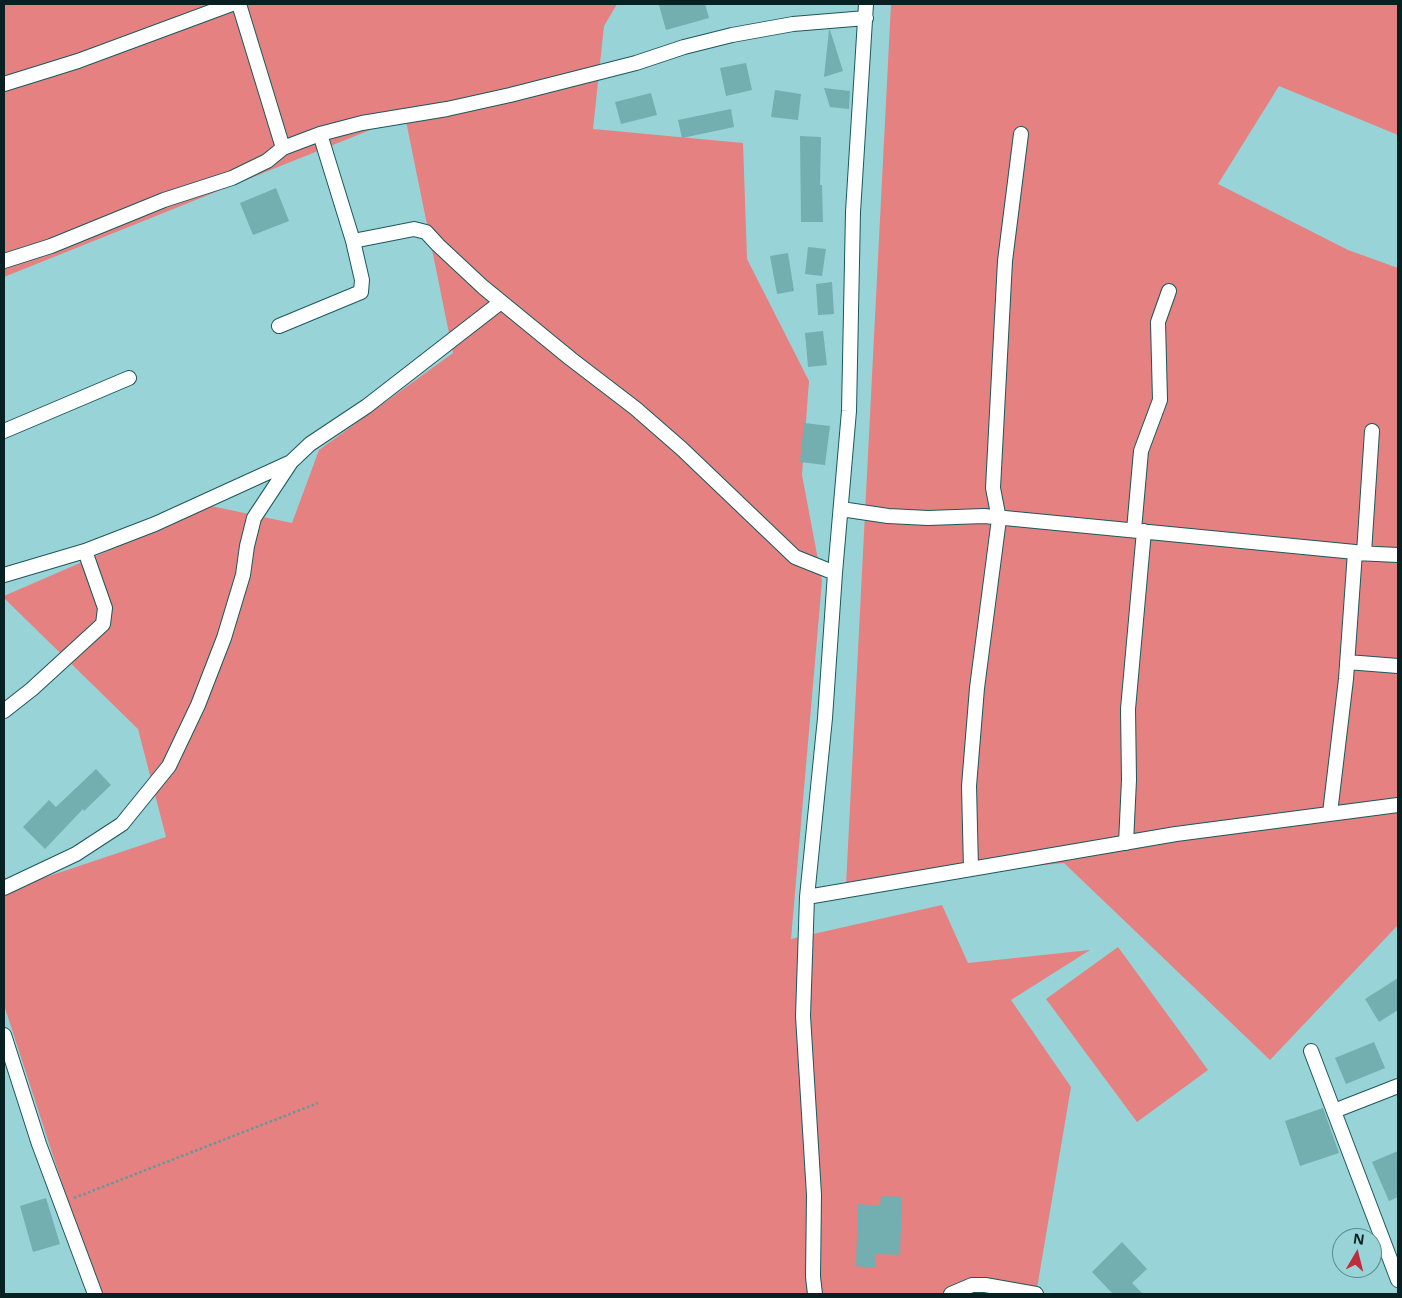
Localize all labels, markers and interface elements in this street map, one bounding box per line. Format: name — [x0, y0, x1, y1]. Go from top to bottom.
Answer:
north arrow — [1332, 1228, 1382, 1278]
text: N — [1352, 1228, 1366, 1249]

